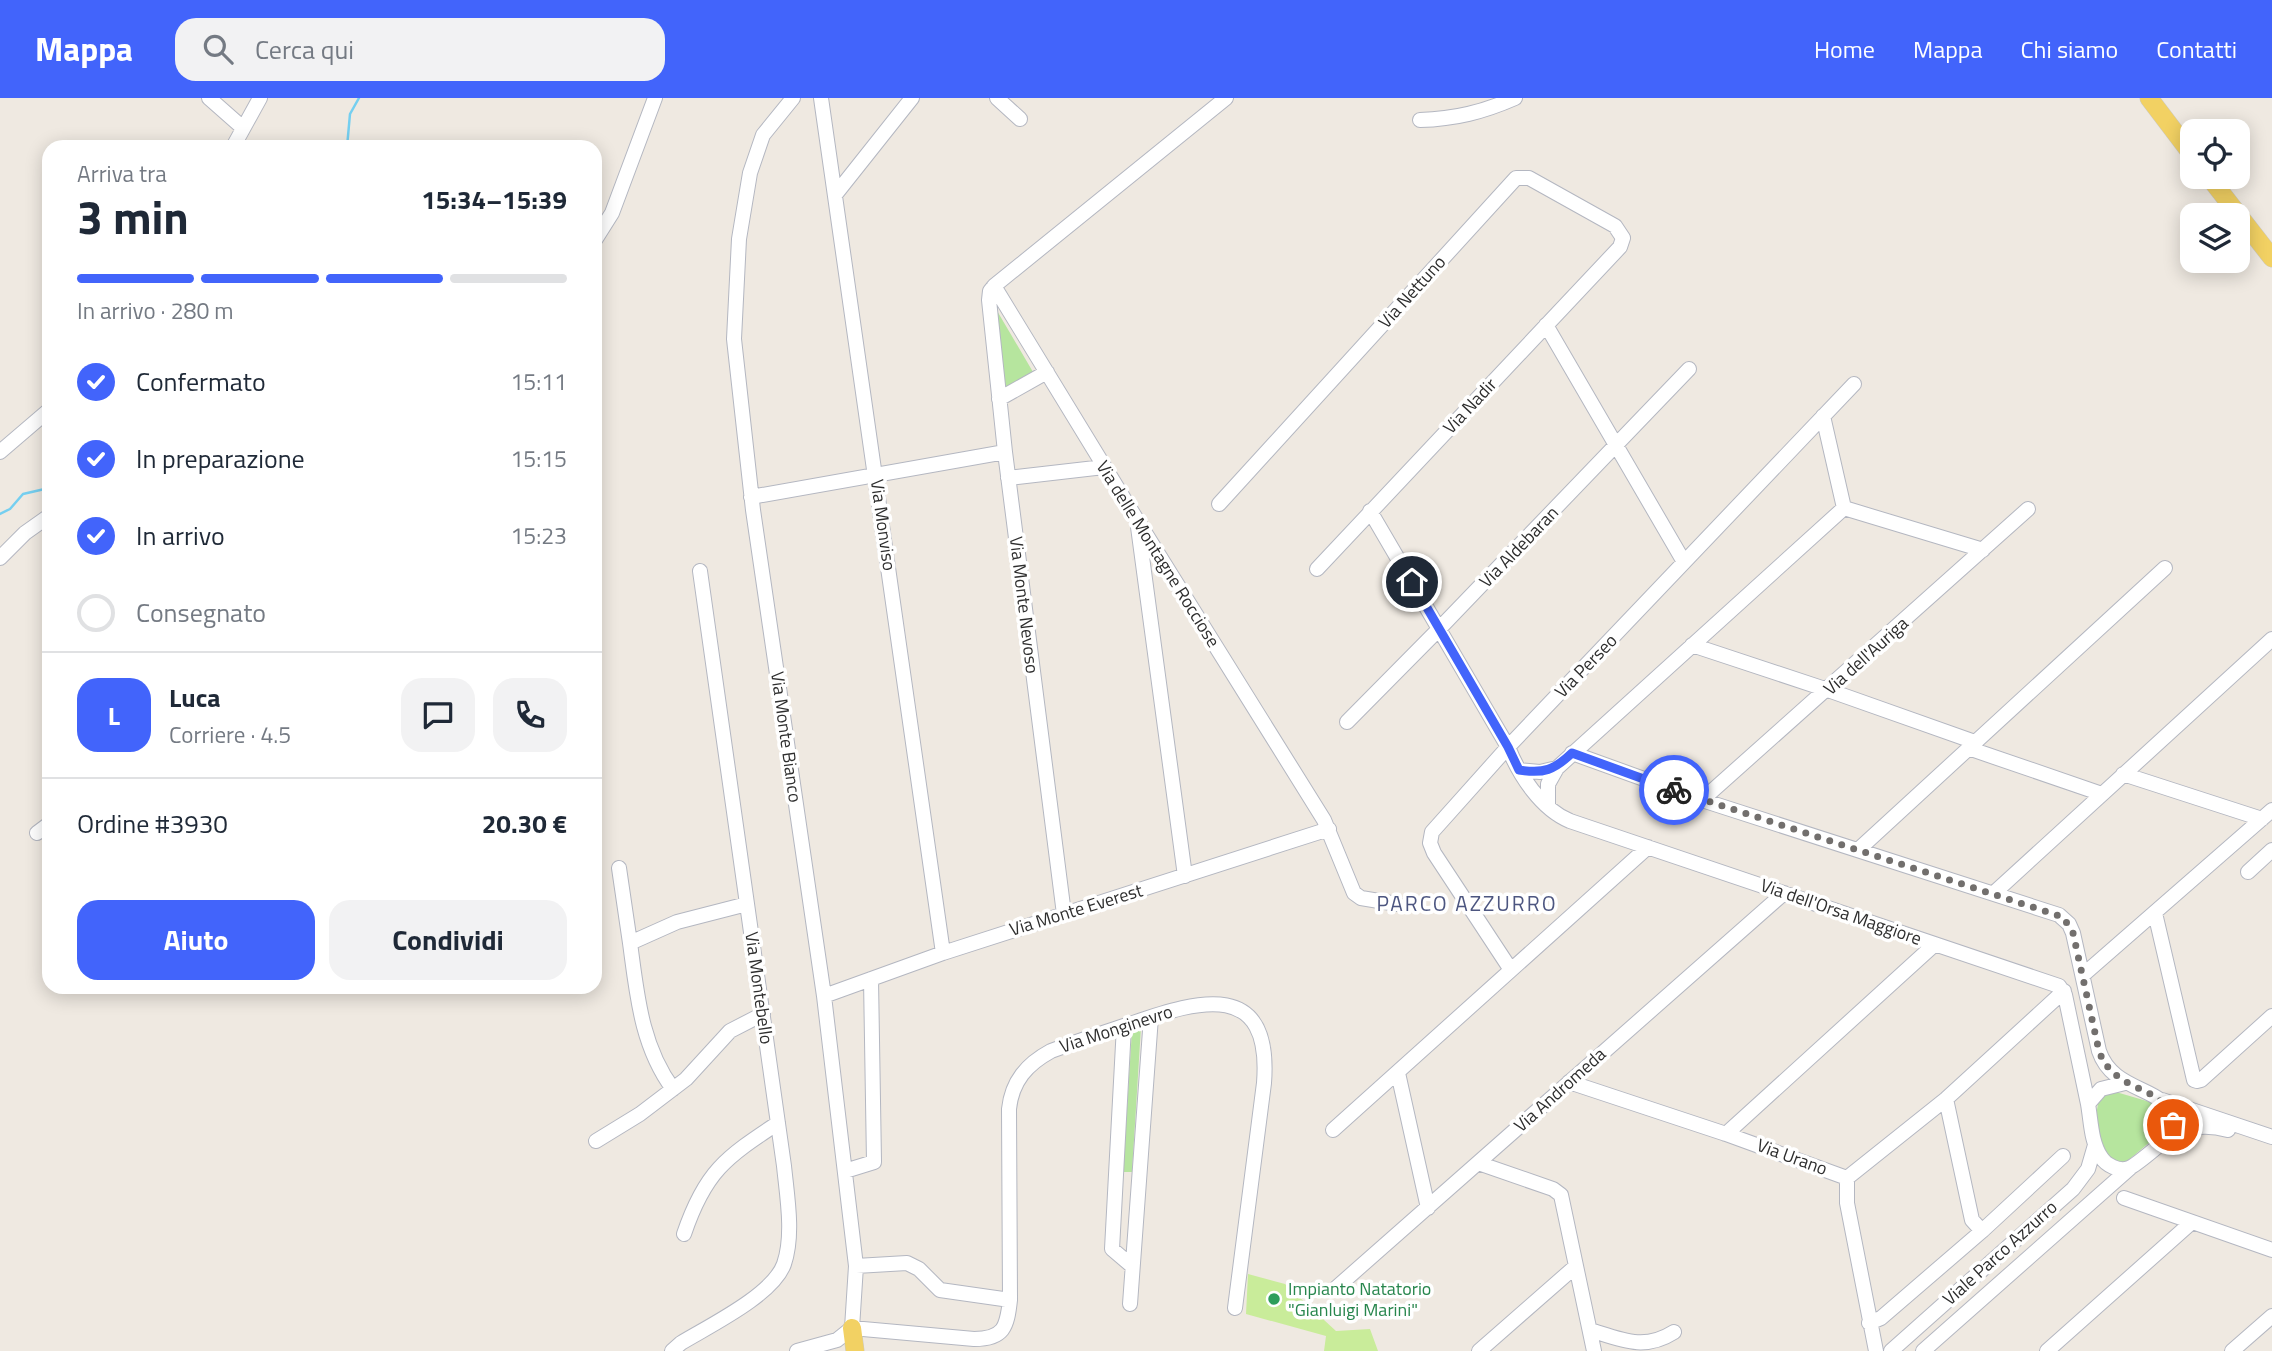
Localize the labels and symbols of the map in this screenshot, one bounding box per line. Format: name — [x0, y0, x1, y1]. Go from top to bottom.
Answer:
street label: Via Nettuno — [1372, 249, 1452, 334]
street label: Via Nadir — [1436, 371, 1503, 440]
street label: Via delle Montagne Rocciose — [1090, 455, 1227, 652]
street label: Via Monviso — [864, 478, 903, 572]
street label: Via Aldebaran — [1473, 500, 1565, 594]
street label: Via Monte Nevoso — [1003, 535, 1046, 675]
pin — [1382, 552, 1442, 612]
street label: Via dell'Auriga — [1817, 610, 1914, 701]
street label: Via Perseo — [1548, 627, 1623, 704]
street label: Via Monte Bianco — [764, 670, 809, 804]
courier — [1639, 755, 1709, 825]
street label: Via dell'Orsa Maggiore — [1757, 871, 1925, 952]
street label: Via Monte Everest — [1006, 876, 1146, 943]
district label: PARCO AZZURRO — [1376, 887, 1558, 919]
street label: Via Montebello — [738, 930, 781, 1046]
street label: Via Monginevro — [1056, 998, 1176, 1060]
street label: Via Andromeda — [1508, 1041, 1612, 1138]
pin — [2143, 1095, 2203, 1155]
street label: Via Urano — [1753, 1131, 1831, 1182]
street label: Viale Parco Azzurro — [1936, 1194, 2063, 1311]
place label: Impianto Natatorio "Gianluigi Marini" — [1288, 1275, 1431, 1323]
marker: Impianto Natatorio "Gianluigi Marini" — [1266, 1291, 1282, 1307]

